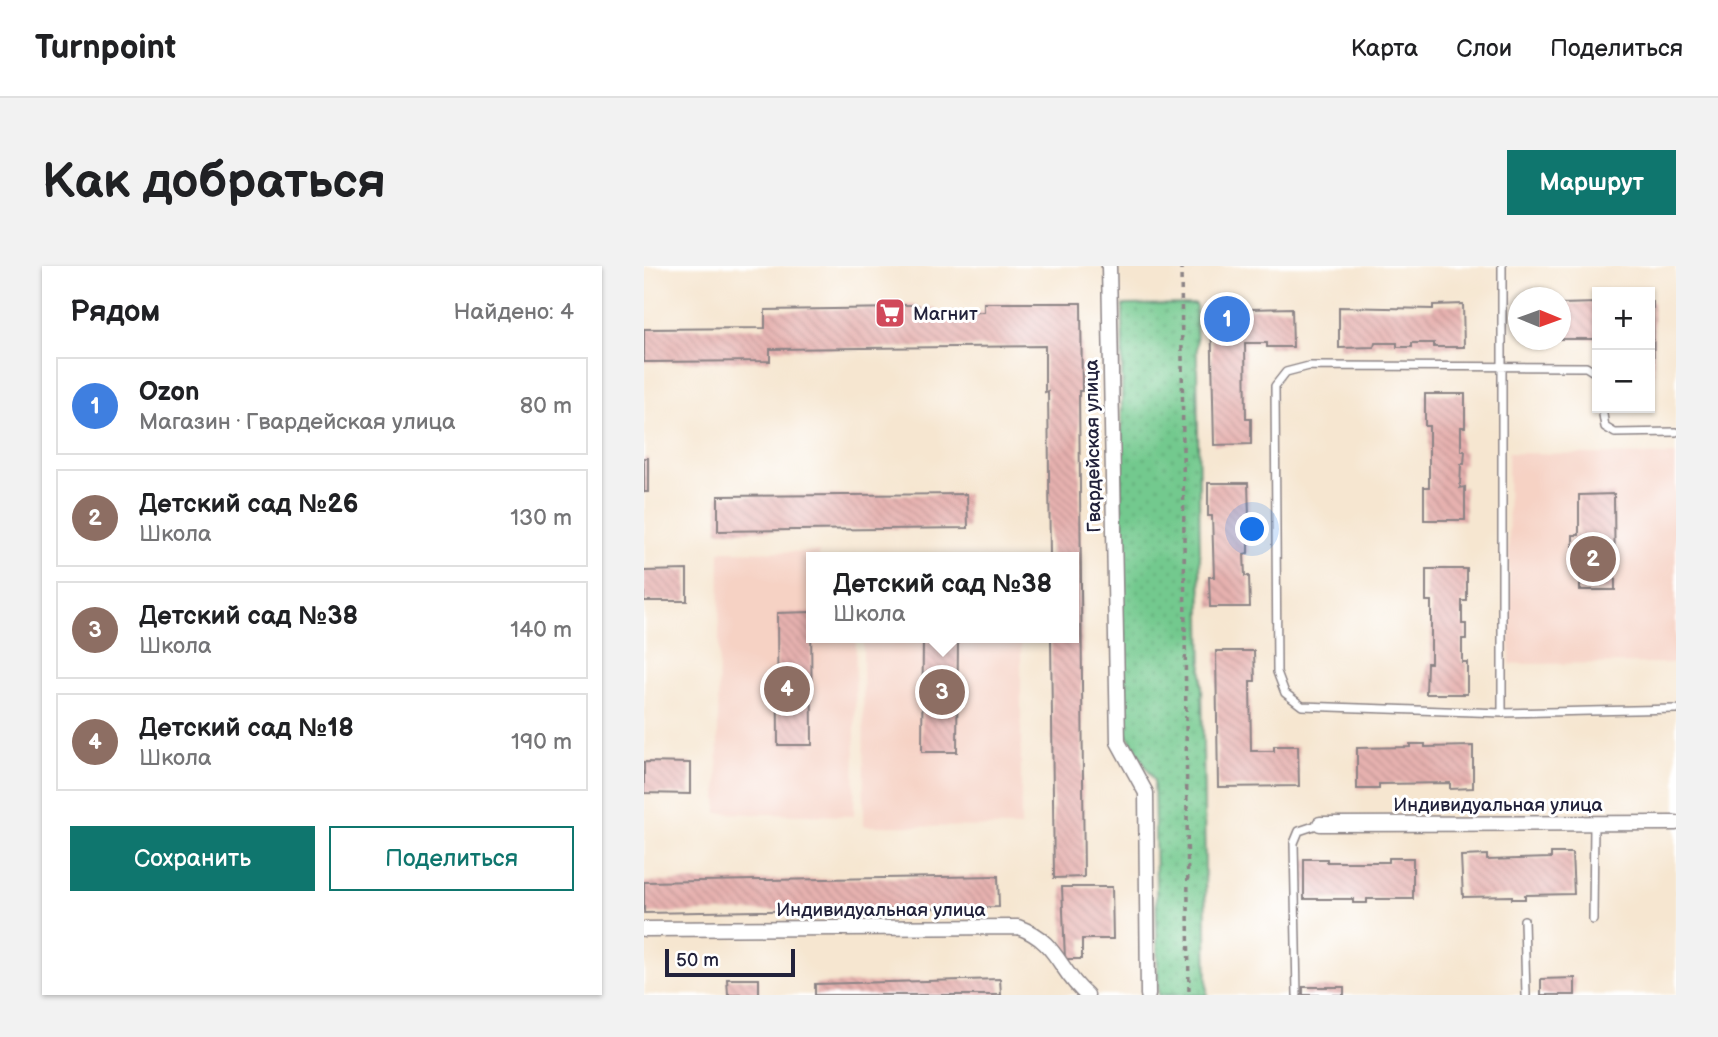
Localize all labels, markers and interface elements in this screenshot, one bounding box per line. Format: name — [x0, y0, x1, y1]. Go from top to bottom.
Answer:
text: Turnpoint — [35, 28, 176, 68]
text: Карта — [1351, 34, 1418, 63]
text: Слои — [1456, 34, 1512, 63]
text: Поделиться — [1550, 34, 1683, 63]
button: Маршрут — [1507, 150, 1676, 215]
text: Как добраться — [42, 153, 386, 212]
north arrow — [1508, 287, 1571, 350]
map controls — [1592, 287, 1655, 413]
button: + — [1592, 287, 1655, 350]
pin: 1 — [1204, 293, 1250, 345]
text: Рядом — [70, 294, 160, 330]
supermarket icon: Магнит — [873, 296, 907, 330]
text: Найдено: 4 — [454, 298, 574, 326]
place label: Магнит — [913, 303, 978, 326]
button: − — [1592, 350, 1655, 413]
street label: Гвардейская улица — [1080, 359, 1107, 533]
text: Ozon — [139, 377, 200, 408]
text: 1 — [90, 392, 100, 420]
text: 80 m — [520, 392, 572, 420]
text: Магазин · Гвардейская улица — [139, 408, 456, 436]
text: Детский сад №26 — [139, 489, 359, 520]
text: 2 — [88, 504, 102, 532]
text: 130 m — [510, 504, 572, 532]
your location — [1235, 512, 1269, 546]
text: Школа — [139, 520, 212, 548]
pin: 2 — [1570, 533, 1616, 585]
popup — [806, 552, 1079, 643]
text: Детский сад №38 — [833, 569, 1052, 600]
text: Школа — [833, 600, 905, 628]
text: Детский сад №38 — [139, 601, 358, 632]
text: 3 — [88, 616, 102, 644]
text: 140 m — [510, 616, 572, 644]
text: Школа — [139, 632, 212, 660]
pin: 4 — [764, 663, 810, 715]
pin: 3 — [919, 666, 965, 718]
text: Детский сад №18 — [139, 713, 354, 744]
text: 4 — [88, 728, 102, 756]
text: 190 m — [511, 728, 572, 756]
text: Школа — [139, 744, 212, 772]
street label: Индивидуальная улица — [1393, 794, 1603, 817]
button: Сохранить — [70, 826, 315, 891]
button: Поделиться — [329, 826, 574, 891]
street label: Индивидуальная улица — [776, 899, 986, 922]
scale bar — [665, 946, 794, 978]
text: 50 m — [676, 949, 719, 972]

